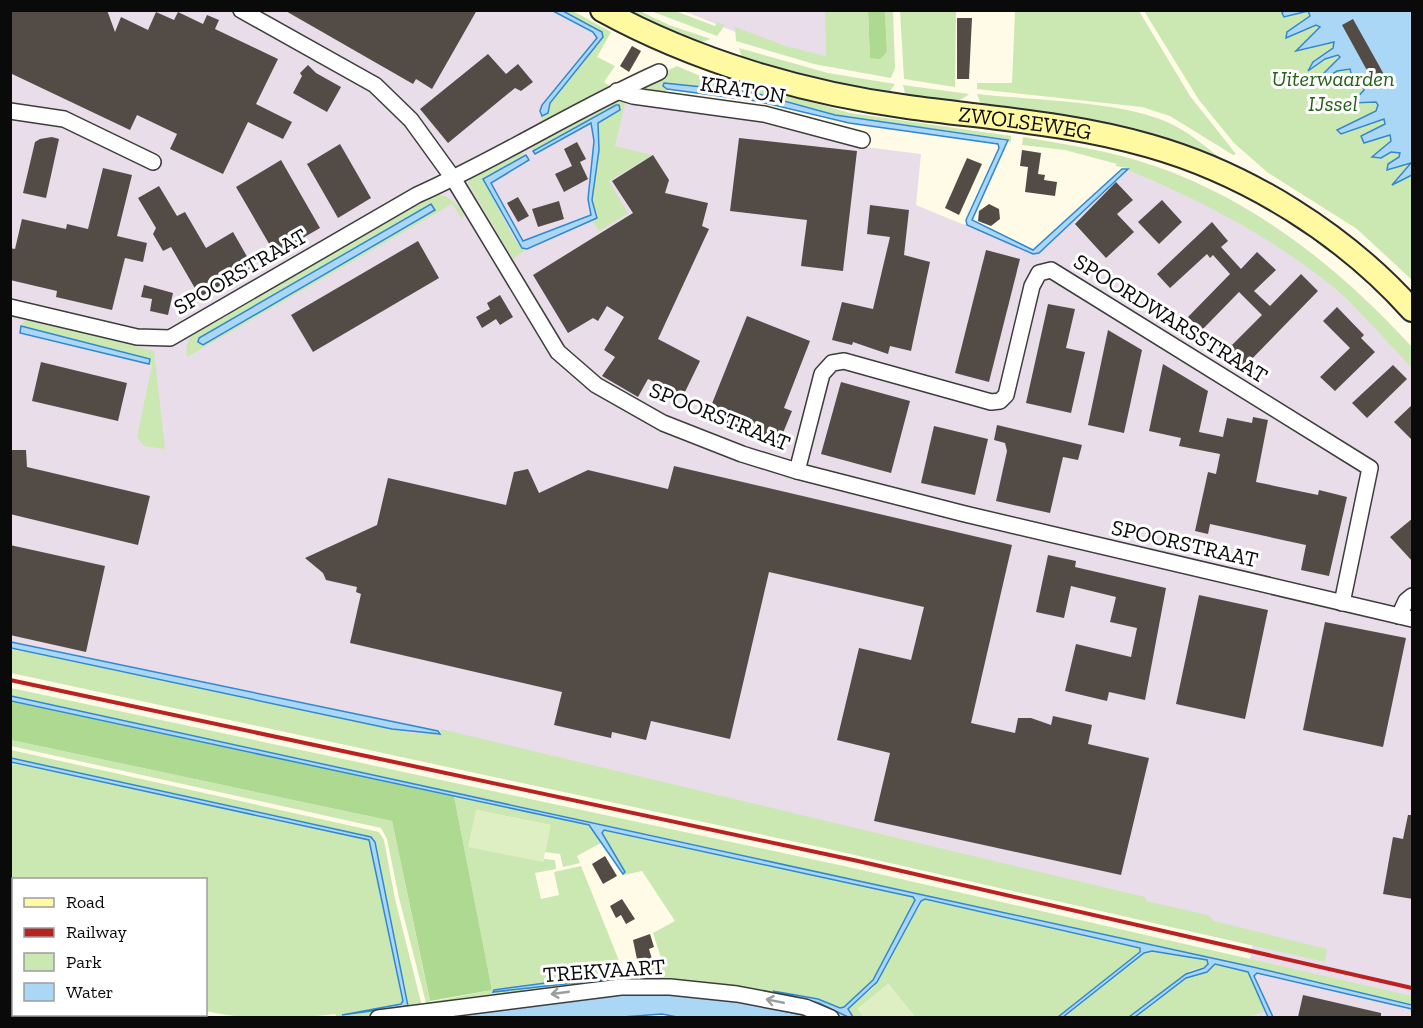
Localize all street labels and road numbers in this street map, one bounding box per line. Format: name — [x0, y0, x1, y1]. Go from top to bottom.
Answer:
street label: KRATON — [698, 69, 788, 110]
street label: ZWOLSEWEG — [957, 100, 1094, 146]
street label: SPOORSTRAAT — [169, 222, 312, 321]
street label: SPOORDWARSSTRAAT — [1069, 248, 1273, 389]
street label: SPOORSTRAAT — [645, 376, 795, 457]
street label: SPOORSTRAAT — [1109, 514, 1261, 574]
street label: TREKVAART — [542, 953, 666, 988]

